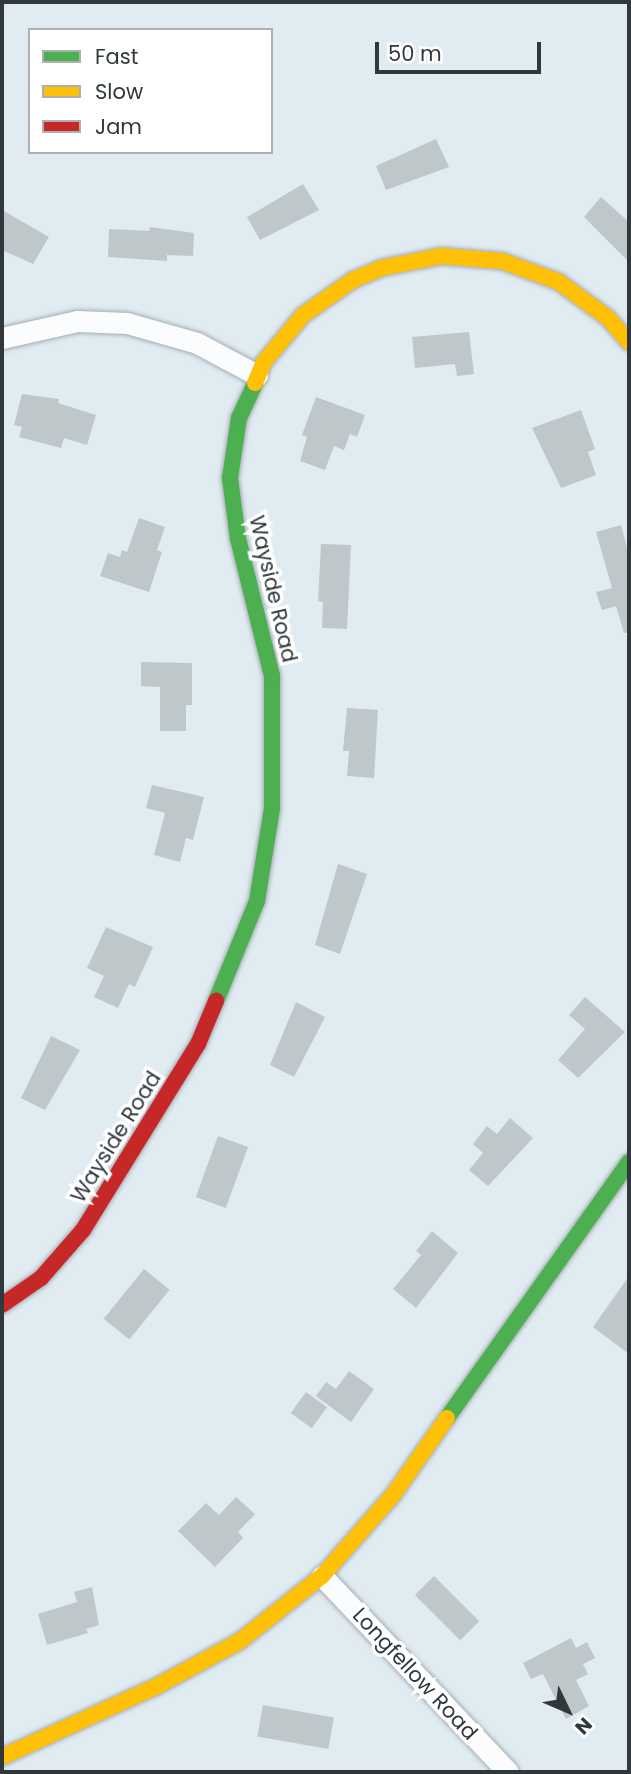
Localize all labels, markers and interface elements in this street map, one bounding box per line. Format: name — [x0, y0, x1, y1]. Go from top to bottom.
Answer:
legend — [28, 28, 273, 154]
scale bar — [379, 28, 545, 72]
text: 50 m — [388, 39, 442, 68]
text: Fast — [95, 42, 138, 71]
text: Slow — [95, 77, 143, 106]
text: Jam — [95, 112, 142, 141]
street label: Wayside Road — [244, 513, 302, 665]
street label: Wayside Road — [66, 1067, 166, 1207]
street label: Longfellow Road — [347, 1603, 483, 1745]
north arrow — [533, 1676, 603, 1746]
text: N — [569, 1711, 598, 1740]

